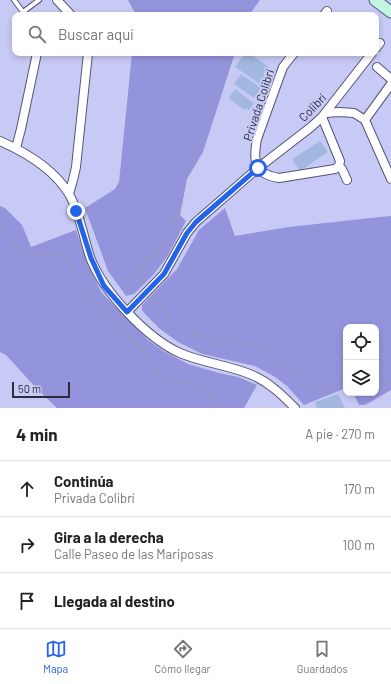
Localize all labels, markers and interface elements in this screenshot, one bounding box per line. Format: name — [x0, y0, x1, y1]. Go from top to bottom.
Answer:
search box — [12, 12, 379, 56]
icon: search — [26, 23, 48, 45]
text: Buscar aquí — [58, 25, 134, 43]
street label: Privada Colibrí — [240, 67, 276, 143]
street label: Colibrí — [295, 90, 329, 124]
route start — [249, 159, 267, 177]
route end — [67, 202, 85, 220]
map controls — [343, 324, 379, 396]
button: locate — [343, 324, 379, 360]
button: layers — [343, 360, 379, 396]
scale bar — [12, 380, 70, 399]
text: 50 m — [18, 382, 41, 395]
text: 4 min — [16, 424, 58, 444]
text: A pie · 270 m — [305, 426, 375, 442]
text: Continúa — [54, 472, 114, 490]
icon: ahead — [16, 478, 38, 500]
text: 170 m — [344, 481, 375, 497]
text: Privada Colibrí — [54, 490, 135, 506]
text: Gira a la derecha — [54, 528, 164, 546]
icon: right — [16, 534, 38, 556]
text: 100 m — [342, 537, 375, 553]
text: Calle Paseo de las Mariposas — [54, 546, 214, 562]
icon: arrive — [16, 590, 38, 612]
text: Llegada al destino — [54, 592, 175, 610]
tab: Mapa — [43, 638, 68, 675]
tab: Cómo llegar — [154, 638, 211, 675]
tab: Guardados — [297, 638, 348, 675]

